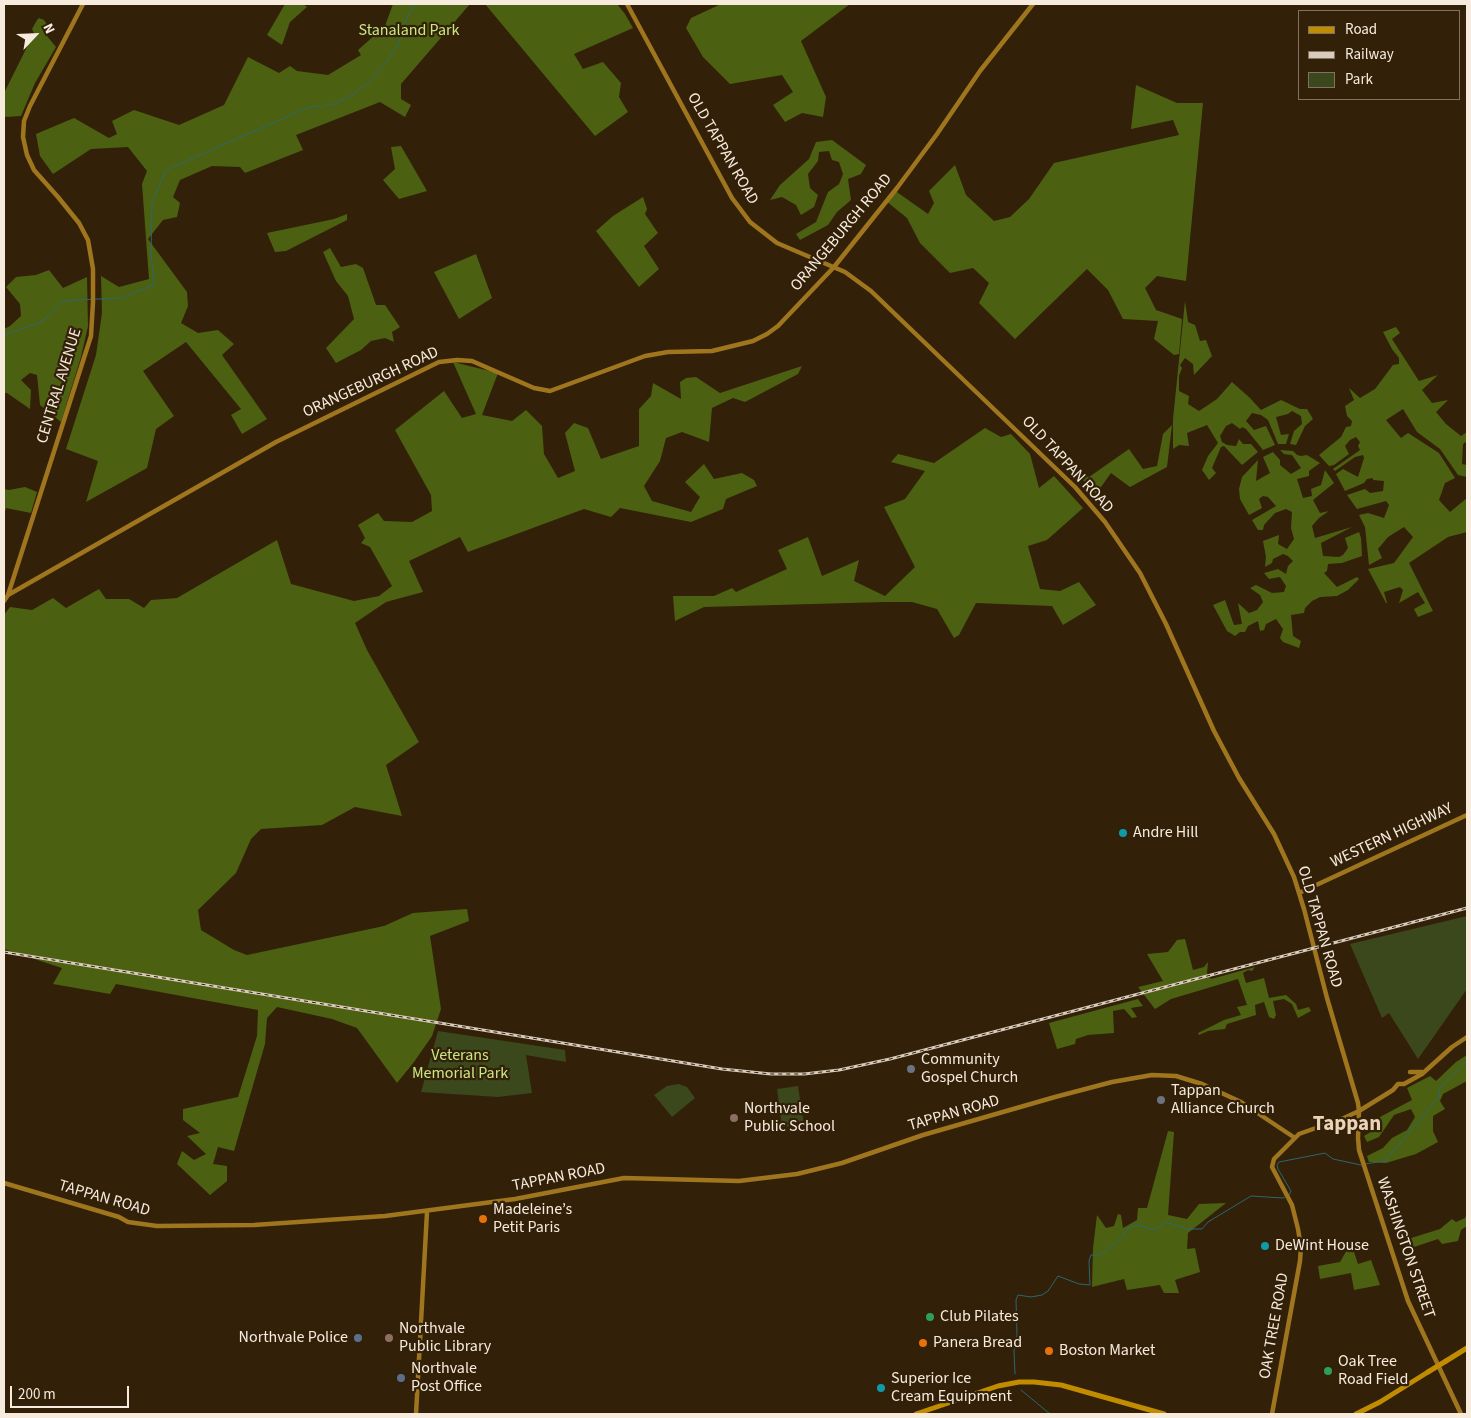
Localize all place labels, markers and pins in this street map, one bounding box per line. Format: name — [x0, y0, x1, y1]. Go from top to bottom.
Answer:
place label: Andre Hill — [1133, 823, 1198, 843]
marker: Andre Hill — [1117, 827, 1129, 839]
place label: Community Gospel Church — [921, 1050, 1018, 1088]
marker: Community Gospel Church — [905, 1063, 917, 1075]
place label: Tappan Alliance Church — [1171, 1081, 1275, 1119]
marker: Tappan Alliance Church — [1155, 1094, 1167, 1106]
place label: Northvale Public School — [744, 1099, 835, 1137]
marker: Northvale Public School — [728, 1112, 740, 1124]
place label: Madeleine’s Petit Paris — [493, 1200, 572, 1238]
marker: Madeleine’s Petit Paris — [477, 1213, 489, 1225]
place label: DeWint House — [1275, 1236, 1369, 1256]
marker: DeWint House — [1259, 1240, 1271, 1252]
place label: Club Pilates — [940, 1307, 1019, 1327]
marker: Club Pilates — [924, 1311, 936, 1323]
place label: Northvale Public Library — [399, 1319, 491, 1357]
place label: Northvale Police — [239, 1328, 348, 1348]
marker: Northvale Police — [352, 1332, 364, 1344]
marker: Northvale Public Library — [383, 1332, 395, 1344]
place label: Panera Bread — [933, 1333, 1022, 1353]
marker: Panera Bread — [917, 1337, 929, 1349]
place label: Boston Market — [1059, 1341, 1155, 1361]
marker: Boston Market — [1043, 1345, 1055, 1357]
place label: Oak Tree Road Field — [1338, 1352, 1408, 1390]
place label: Northvale Post Office — [411, 1359, 482, 1397]
marker: Oak Tree Road Field — [1322, 1365, 1334, 1377]
place label: Superior Ice Cream Equipment — [891, 1369, 1012, 1407]
marker: Northvale Post Office — [395, 1372, 407, 1384]
marker: Superior Ice Cream Equipment — [875, 1382, 887, 1394]

